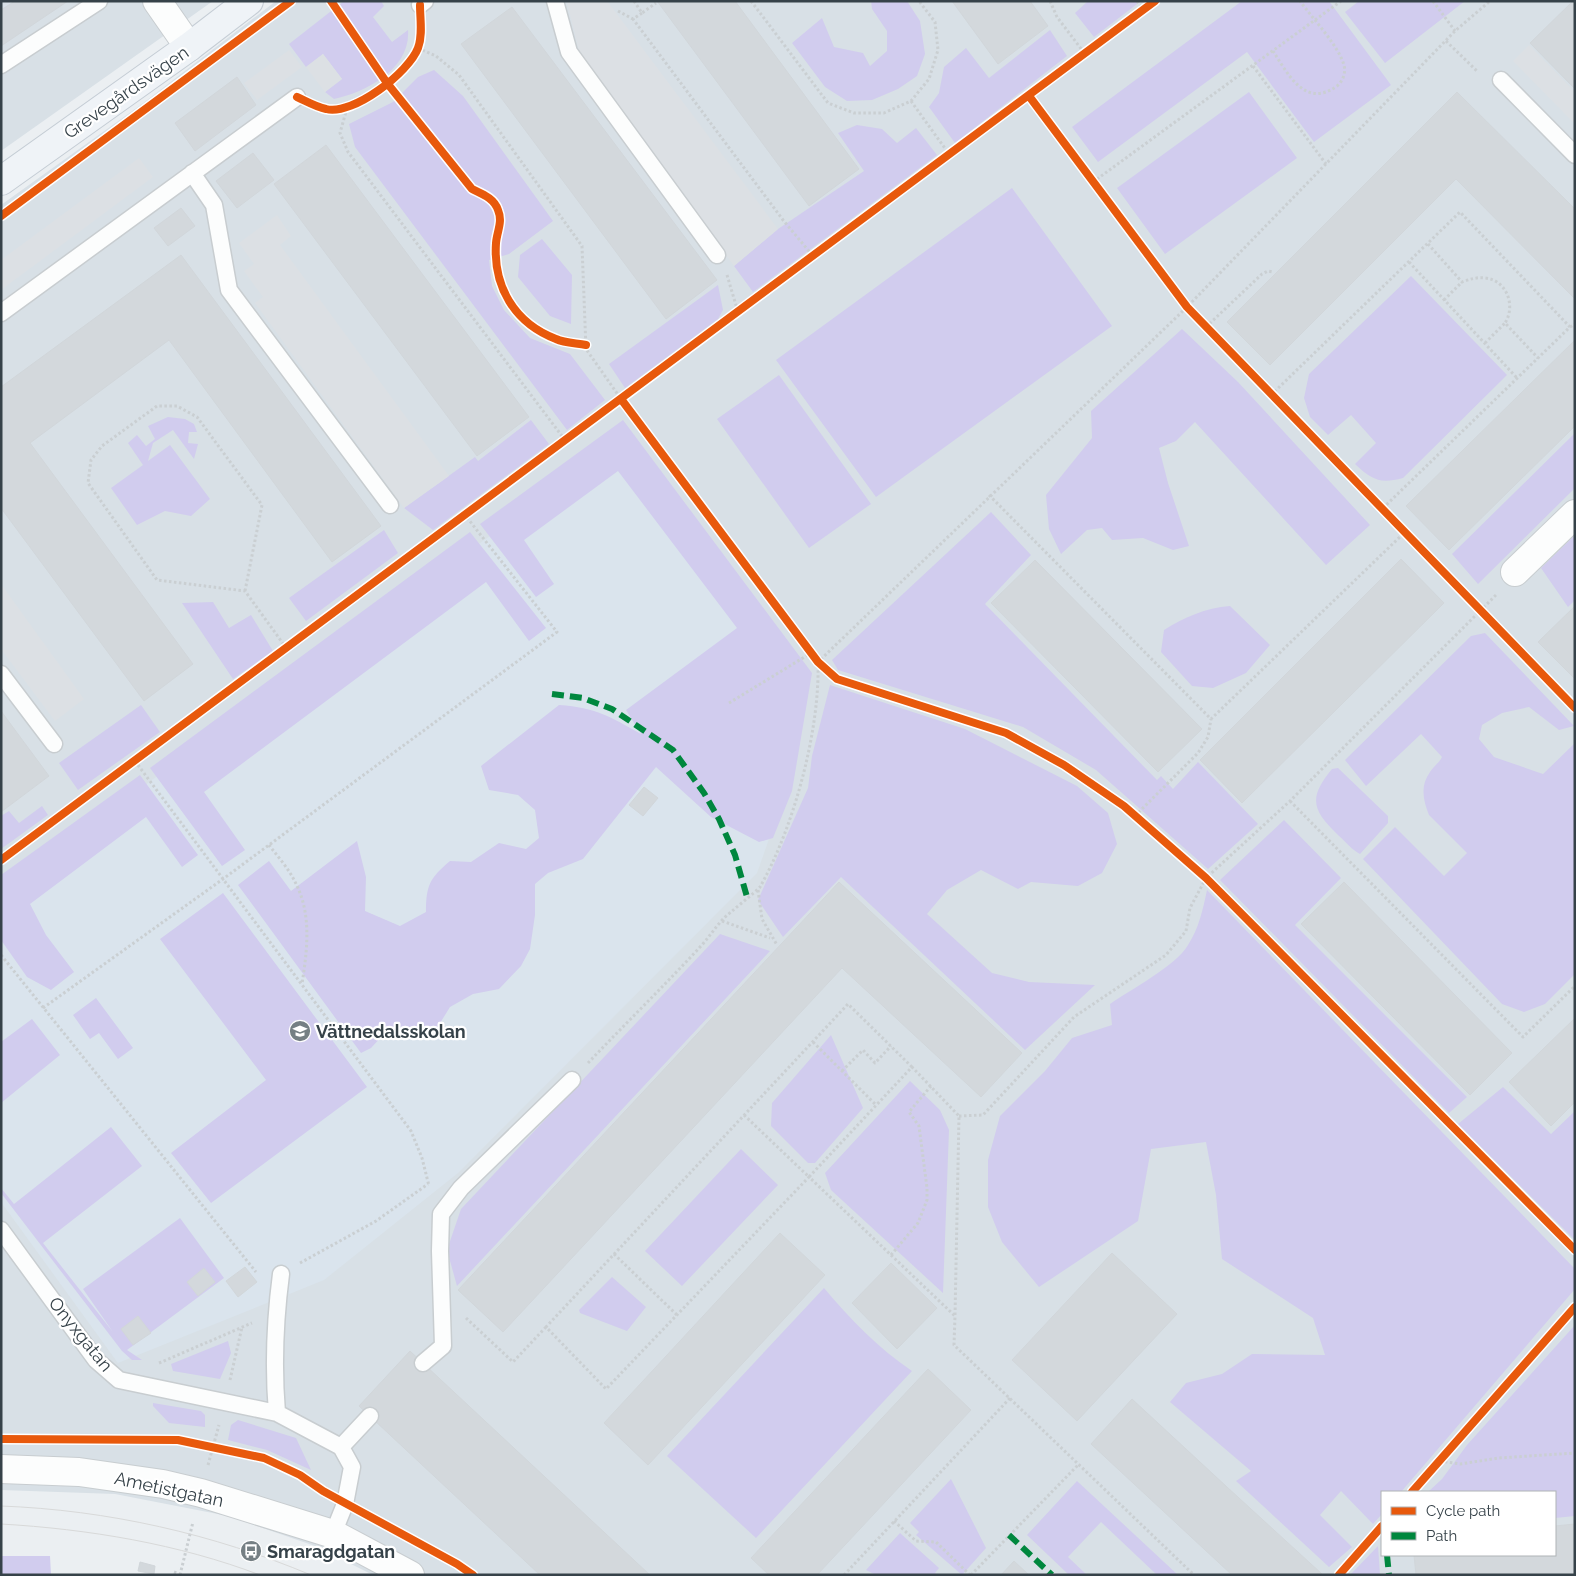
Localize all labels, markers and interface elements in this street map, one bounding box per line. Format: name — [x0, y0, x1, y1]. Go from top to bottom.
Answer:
street label: Grevegårdsvägen — [60, 41, 192, 143]
school or university icon: Vättnedalsskolan — [288, 1019, 312, 1043]
place label: Vättnedalsskolan — [316, 1021, 466, 1042]
street label: Onyxgatan — [45, 1293, 117, 1375]
street label: Ametistgatan — [113, 1467, 225, 1511]
legend — [1381, 1491, 1556, 1556]
text: Cycle path — [1426, 1502, 1500, 1520]
text: Path — [1426, 1527, 1457, 1545]
bus stop icon: Smaragdgatan — [239, 1539, 263, 1563]
place label: Smaragdgatan — [267, 1541, 395, 1562]

